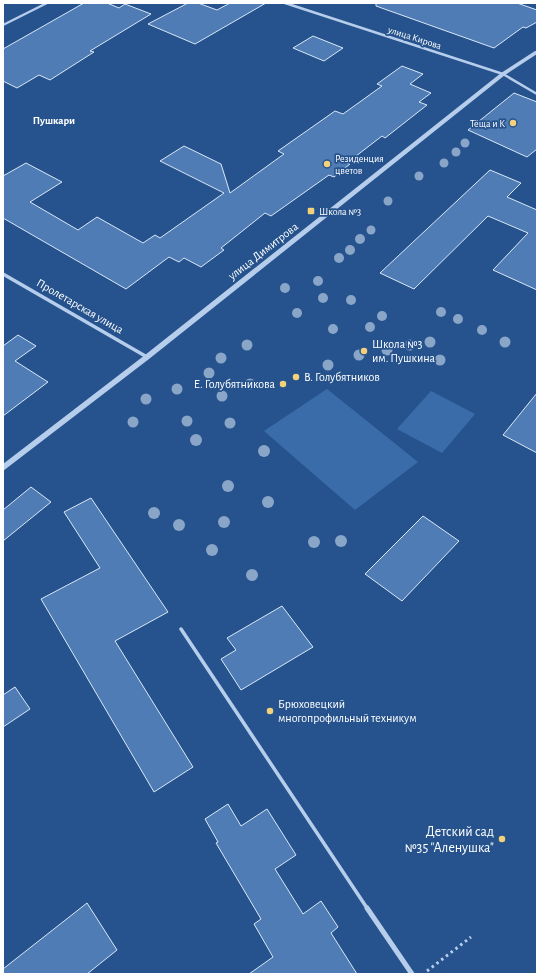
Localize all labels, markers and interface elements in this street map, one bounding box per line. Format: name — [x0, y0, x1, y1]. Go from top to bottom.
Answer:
street label: улица Кирова — [386, 24, 443, 51]
district label: Пушкари — [33, 115, 75, 126]
marker: Тёща и К — [508, 118, 518, 128]
place label: Тёща и К — [470, 119, 505, 129]
place label: Резиденция цветов — [335, 154, 384, 176]
marker: Резиденция цветов — [322, 159, 332, 169]
marker: Школа №3 — [306, 206, 316, 216]
place label: Школа №3 — [319, 207, 361, 217]
street label: улица Димитрова — [225, 220, 301, 283]
street label: Пролетарская улица — [34, 276, 126, 337]
place label: Школа №3 им. Пушкина — [372, 338, 436, 365]
marker: Школа №3 им. Пушкина — [359, 346, 369, 356]
place label: В. Голубятников — [304, 371, 380, 384]
marker: В. Голубятников — [291, 372, 301, 382]
place label: Е. Голубятникова — [194, 378, 276, 391]
marker: Е. Голубятникова — [278, 379, 288, 389]
place label: Брюховецкий многопрофильный техникум — [278, 698, 417, 725]
marker: Брюховецкий многопрофильный техникум — [265, 706, 275, 716]
place label: Детский сад №35 "Аленушка" — [404, 825, 494, 855]
marker: Детский сад №35 "Аленушка" — [497, 834, 507, 844]

